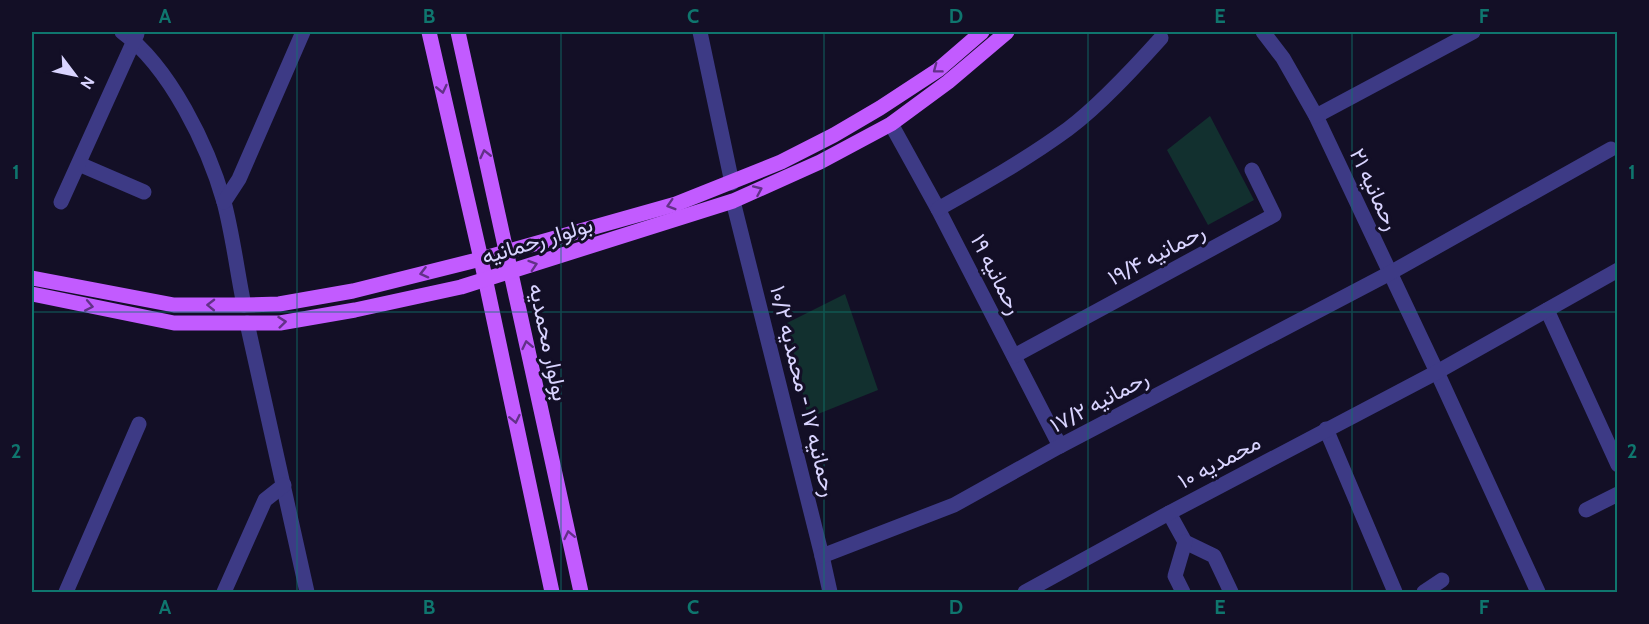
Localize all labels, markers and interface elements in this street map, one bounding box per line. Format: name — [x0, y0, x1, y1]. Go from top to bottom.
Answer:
text: A — [159, 4, 172, 28]
text: B — [423, 4, 435, 28]
text: C — [687, 4, 699, 28]
text: D — [949, 4, 963, 28]
text: E — [1214, 4, 1226, 28]
text: F — [1479, 4, 1490, 28]
north arrow — [45, 45, 105, 105]
one-way arrow — [933, 62, 944, 73]
text: N — [76, 73, 98, 93]
one-way arrow — [434, 83, 447, 93]
street label: رحمانیه ۲۱ — [1344, 144, 1405, 235]
one-way arrow — [480, 150, 493, 160]
text: 1 — [12, 160, 20, 184]
text: 1 — [1628, 160, 1636, 184]
one-way arrow — [752, 186, 763, 198]
one-way arrow — [666, 198, 677, 210]
street label: بولوار رحمانیه — [478, 211, 596, 270]
street label: رحمانیه ۱۹/۴ — [1103, 218, 1209, 291]
street label: رحمانیه ۱۹ — [965, 230, 1028, 319]
one-way arrow — [527, 260, 538, 272]
one-way arrow — [419, 265, 429, 278]
street label: بولوار محمدیه — [523, 281, 574, 403]
street label: رحمانیه ۱۷ - محمدیه ۱۰/۲ — [764, 283, 843, 499]
one-way arrow — [84, 299, 94, 312]
one-way arrow — [207, 299, 216, 311]
one-way arrow — [277, 316, 287, 329]
one-way arrow — [521, 340, 534, 350]
street label: رحمانیه ۱۷/۲ — [1045, 364, 1153, 439]
one-way arrow — [507, 414, 520, 424]
street label: محمدیه ۱۰ — [1173, 428, 1265, 494]
text: 2 — [11, 439, 21, 463]
text: 2 — [1627, 439, 1637, 463]
one-way arrow — [563, 531, 576, 541]
text: A — [159, 595, 172, 619]
text: B — [423, 595, 435, 619]
text: C — [687, 595, 699, 619]
text: D — [949, 595, 963, 619]
text: E — [1214, 595, 1226, 619]
text: F — [1479, 595, 1490, 619]

